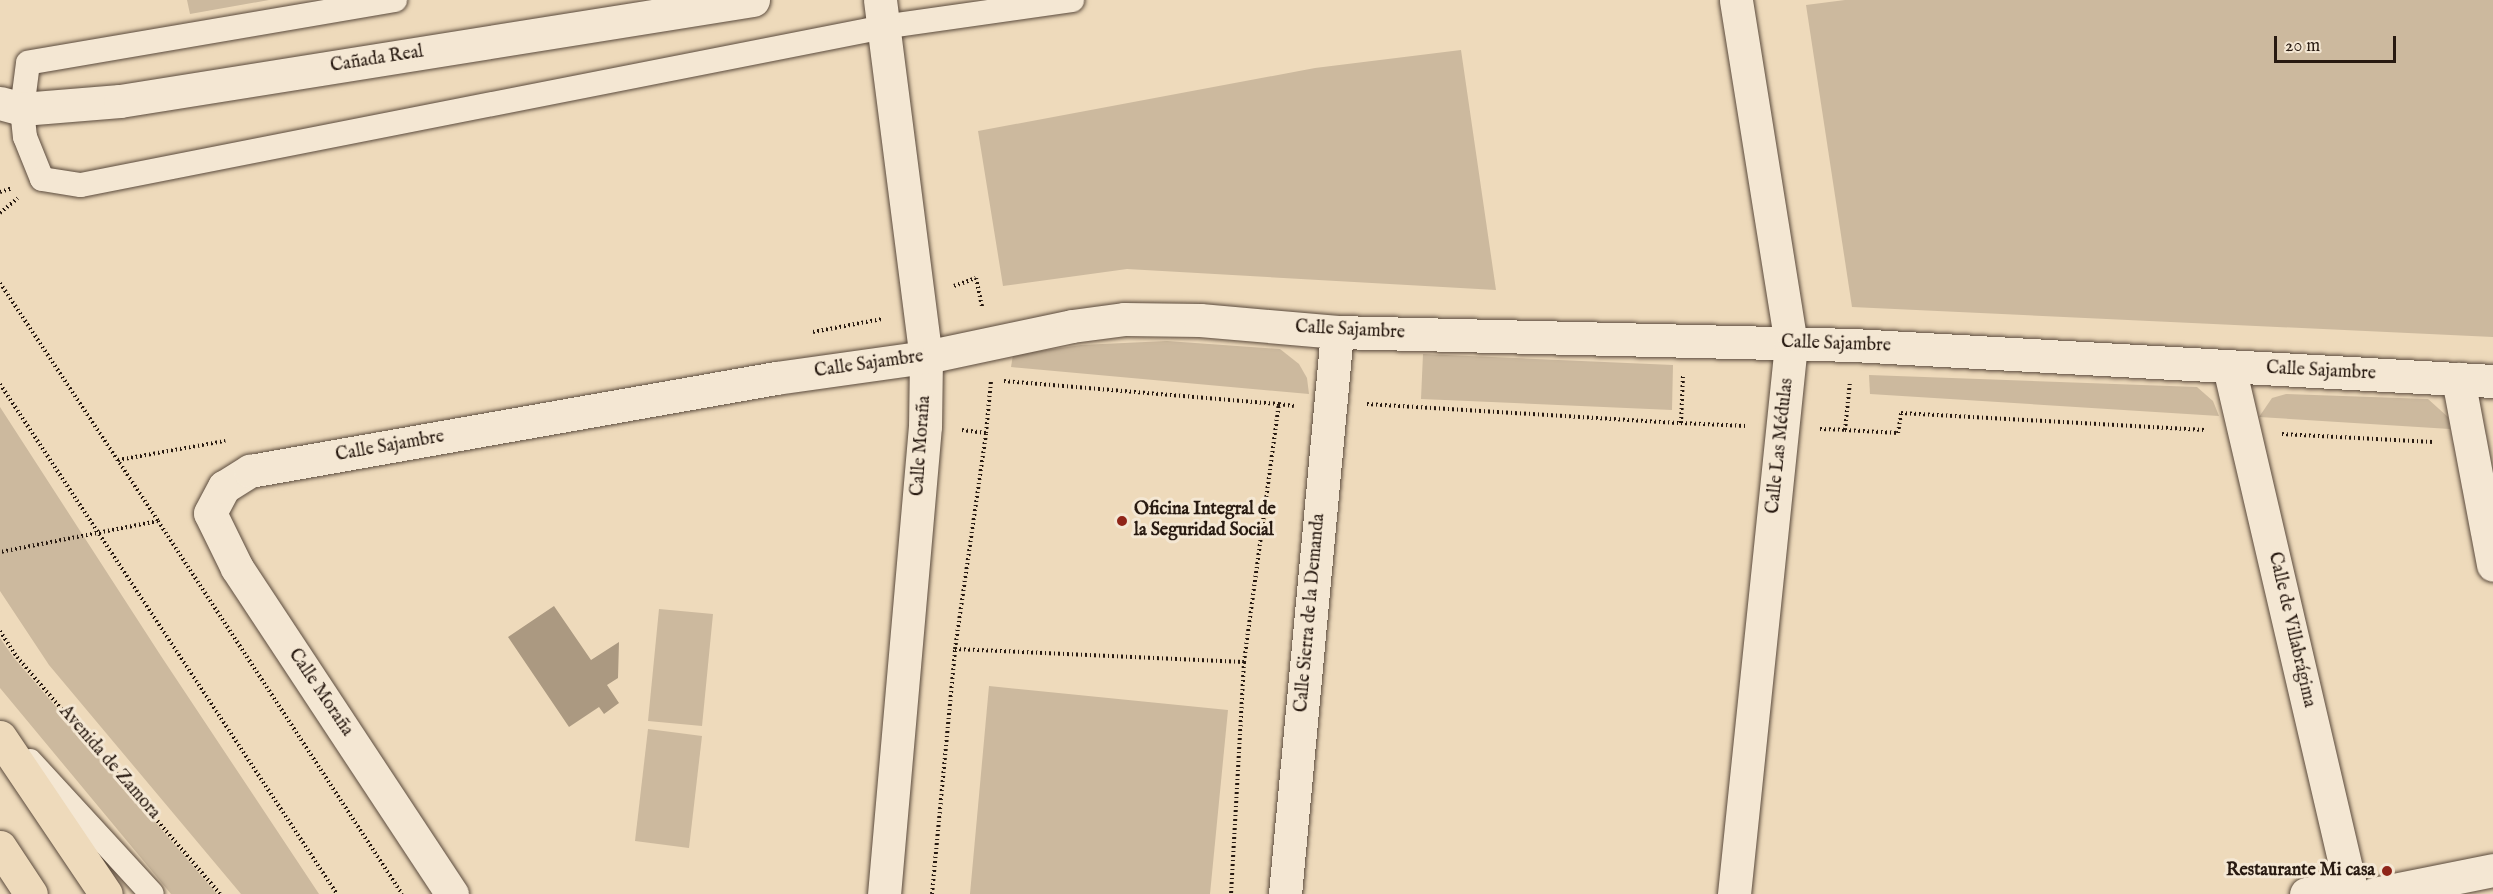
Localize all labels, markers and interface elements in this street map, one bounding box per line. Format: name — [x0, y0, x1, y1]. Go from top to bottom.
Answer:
scale bar — [2277, 24, 2398, 62]
text: 20 m — [2285, 35, 2320, 58]
street label: Cañada Real — [329, 42, 425, 78]
street label: Calle Sajambre — [1295, 317, 1405, 345]
street label: Calle Sajambre — [1781, 332, 1891, 358]
street label: Calle Sajambre — [813, 347, 925, 383]
street label: Calle Sajambre — [2266, 358, 2376, 386]
street label: Calle Las Médulas — [1763, 377, 1799, 515]
street label: Calle Moraña — [908, 395, 936, 497]
street label: Calle Sajambre — [334, 427, 446, 467]
place label: Oficina Integral de la Seguridad Social — [1134, 500, 1276, 542]
street label: Calle Sierra de la Demanda — [1292, 513, 1330, 713]
marker: Oficina Integral de la Seguridad Social — [1115, 514, 1129, 528]
street label: Calle de Villabrágima — [2263, 550, 2319, 710]
street label: Calle Moraña — [283, 645, 357, 741]
street label: Avenida de Zamora — [54, 702, 164, 824]
place label: Restaurante Mi casa — [2226, 860, 2375, 882]
marker: Restaurante Mi casa — [2380, 864, 2394, 878]

